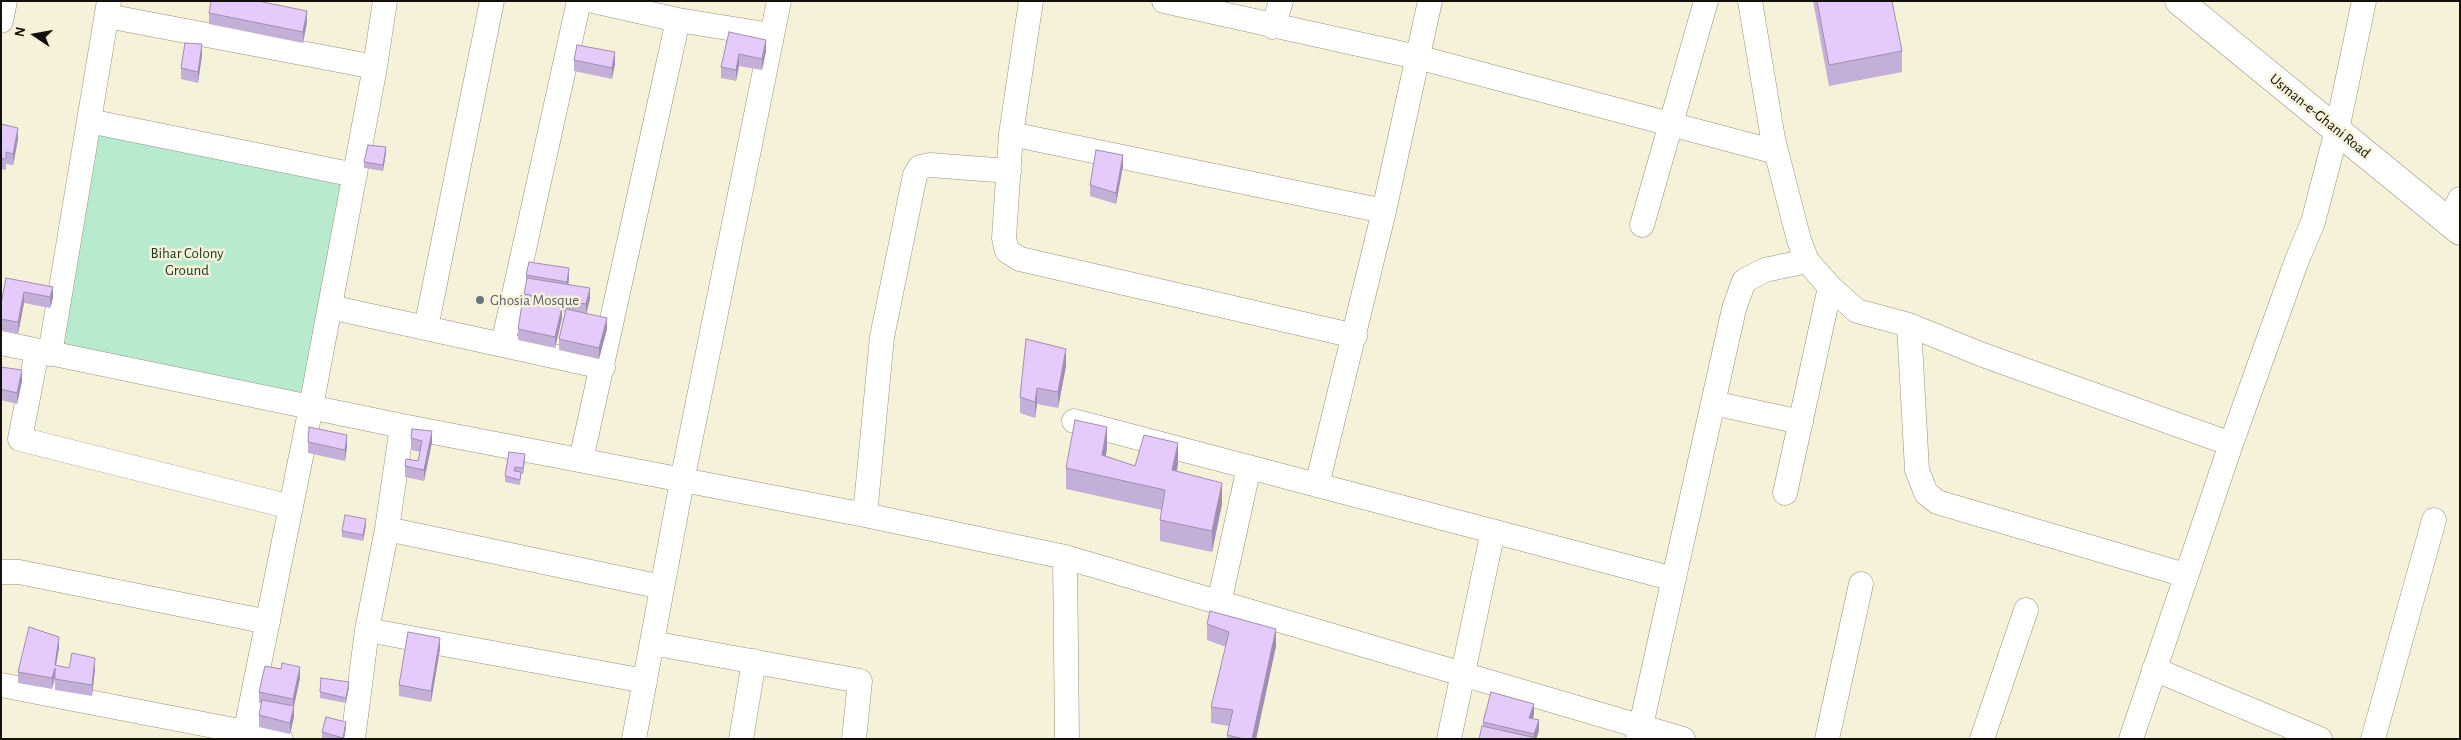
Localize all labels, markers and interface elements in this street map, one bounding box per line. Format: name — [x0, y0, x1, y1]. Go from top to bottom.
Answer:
north arrow — [10, 10, 60, 60]
text: N — [12, 26, 28, 38]
street label: Usman-e-Ghani Road — [2266, 70, 2374, 162]
park label: Bihar Colony Ground — [150, 244, 224, 279]
place label: Ghosia Mosque — [490, 291, 579, 309]
marker: Ghosia Mosque — [474, 294, 486, 306]

